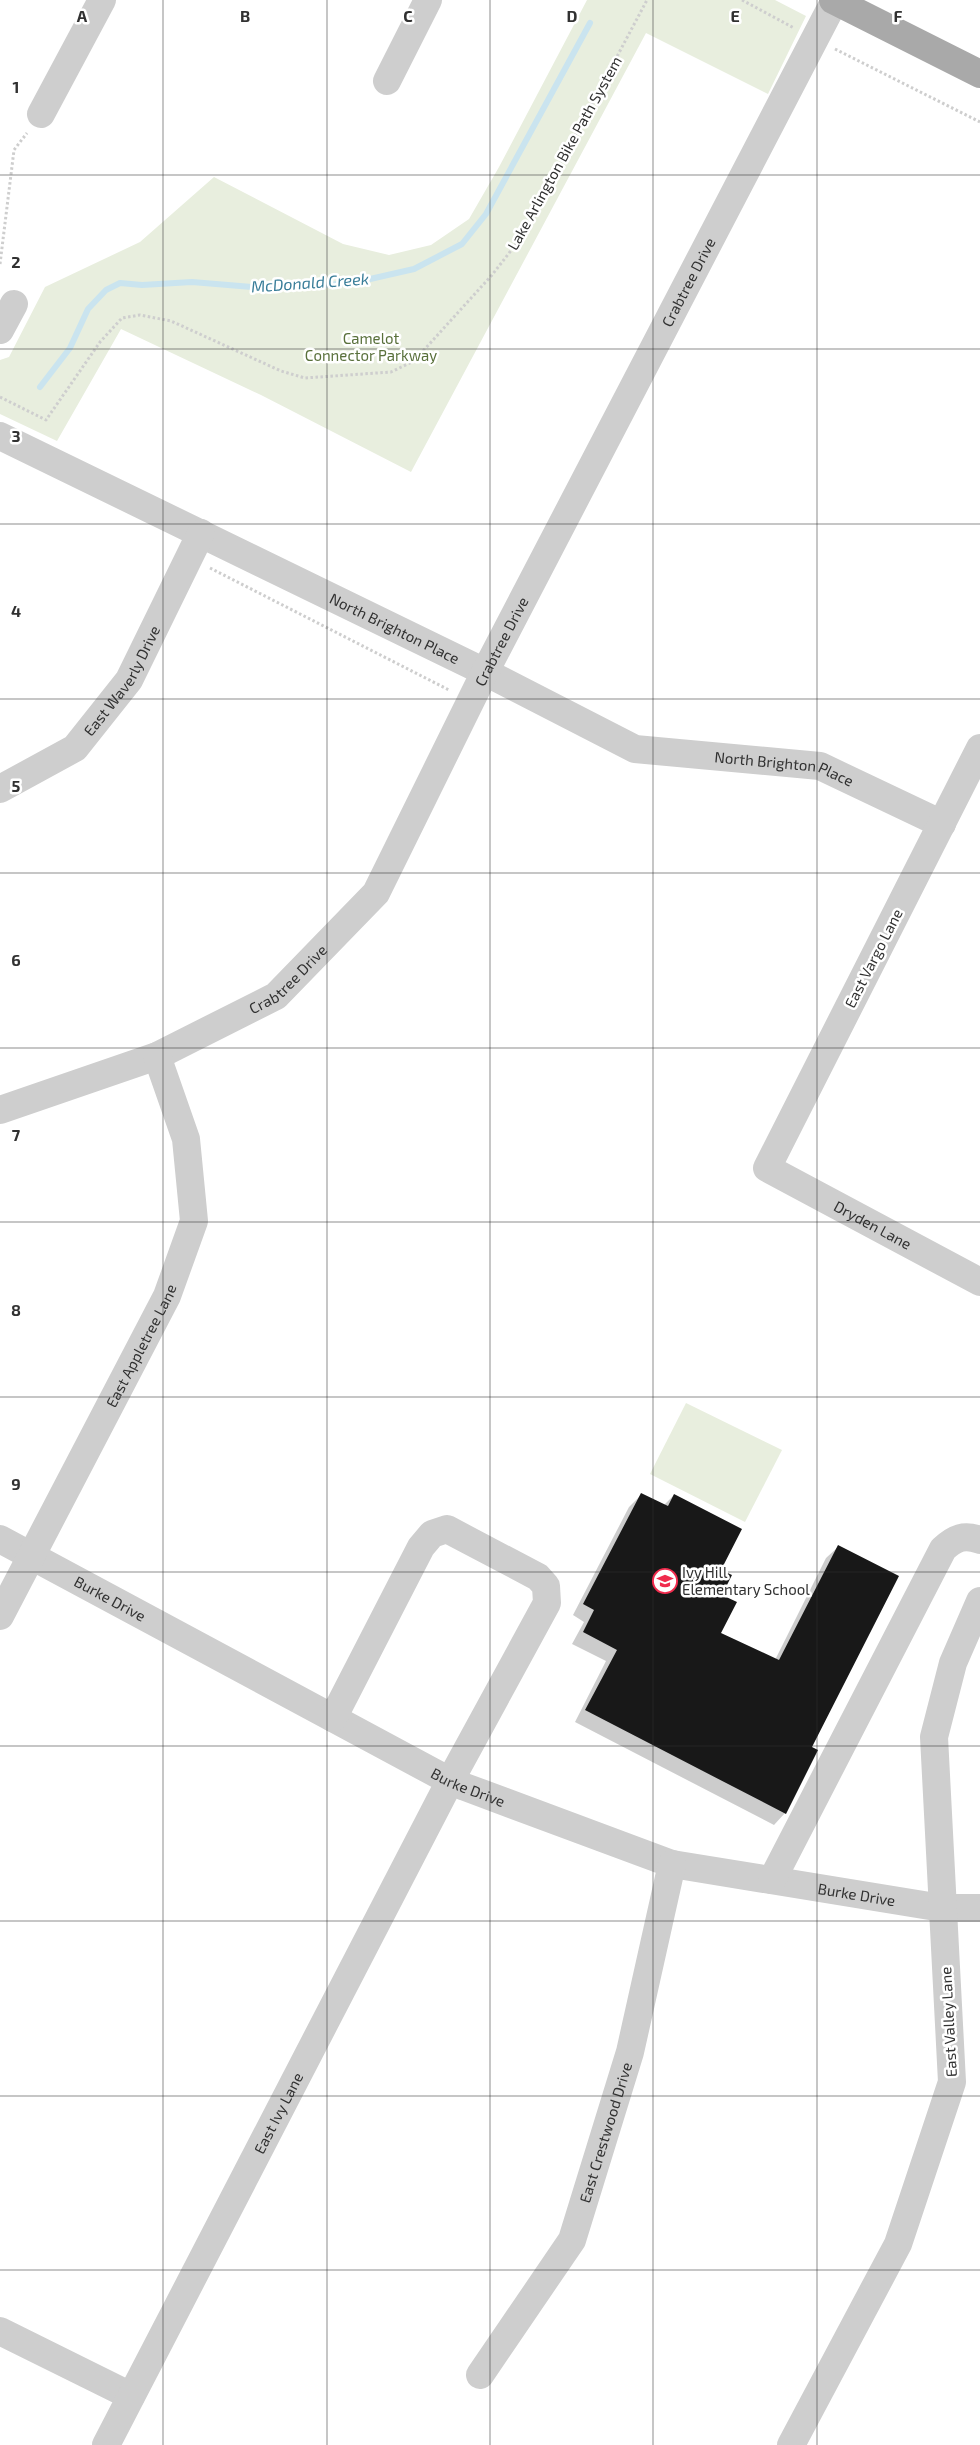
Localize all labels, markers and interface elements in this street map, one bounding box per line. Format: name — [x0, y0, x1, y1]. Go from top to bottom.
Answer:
text: A — [77, 6, 88, 25]
text: B — [240, 6, 250, 25]
text: C — [403, 6, 413, 25]
text: D — [567, 6, 578, 25]
text: E — [730, 6, 740, 25]
text: F — [894, 6, 903, 25]
street label: Lake Arlington Bike Path System — [503, 53, 625, 253]
text: 1 — [13, 77, 19, 96]
street label: Crabtree Drive — [657, 234, 719, 330]
text: 2 — [11, 252, 21, 271]
water label: McDonald Creek — [250, 268, 370, 296]
park label: Camelot Connector Parkway — [305, 329, 437, 364]
text: 3 — [11, 426, 21, 445]
street label: North Brighton Place — [327, 589, 463, 667]
street label: Crabtree Drive — [471, 594, 532, 689]
text: 4 — [11, 601, 21, 620]
street label: East Waverly Drive — [79, 622, 163, 739]
street label: North Brighton Place — [714, 747, 857, 790]
text: 5 — [12, 776, 21, 795]
street label: East Vargo Lane — [840, 905, 906, 1011]
street label: Crabtree Drive — [246, 940, 330, 1017]
text: 6 — [11, 950, 21, 969]
text: 7 — [12, 1125, 21, 1144]
street label: Dryden Lane — [831, 1197, 915, 1253]
street label: East Appletree Lane — [102, 1282, 180, 1410]
text: 8 — [11, 1300, 21, 1319]
text: 9 — [11, 1474, 21, 1493]
place label: Ivy Hill Elementary School — [682, 1563, 810, 1598]
school or university icon: Ivy Hill Elementary School — [652, 1568, 678, 1594]
street label: Burke Drive — [71, 1572, 149, 1625]
street label: Burke Drive — [428, 1764, 508, 1810]
street label: Burke Drive — [816, 1879, 897, 1909]
street label: East Valley Lane — [936, 1966, 960, 2078]
street label: East Crestwood Drive — [575, 2060, 635, 2205]
street label: East Ivy Lane — [250, 2069, 306, 2157]

